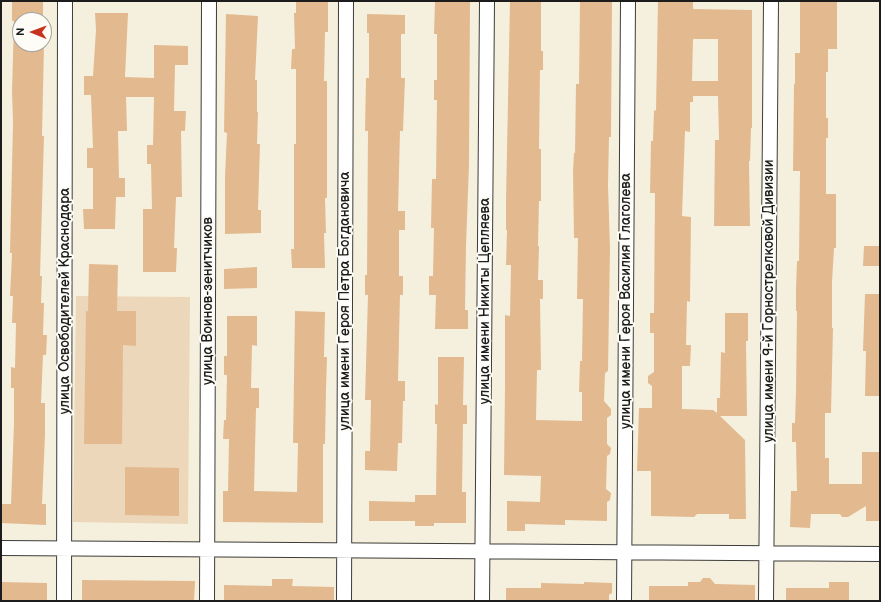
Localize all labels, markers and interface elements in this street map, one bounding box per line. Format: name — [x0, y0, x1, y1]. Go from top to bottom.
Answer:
north arrow — [12, 12, 52, 52]
text: N — [14, 28, 27, 36]
street label: улица имени 9-й Горнострелковой Дивизии — [761, 159, 777, 443]
street label: улица имени Героя Петра Богдановича — [337, 171, 353, 431]
street label: улица имени Героя Василия Глаголева — [618, 173, 634, 429]
street label: улица Освободителей Краснодара — [57, 188, 73, 414]
street label: улица имени Никиты Цепляева — [477, 198, 493, 404]
street label: улица Воинов-зенитчиков — [200, 217, 216, 385]

